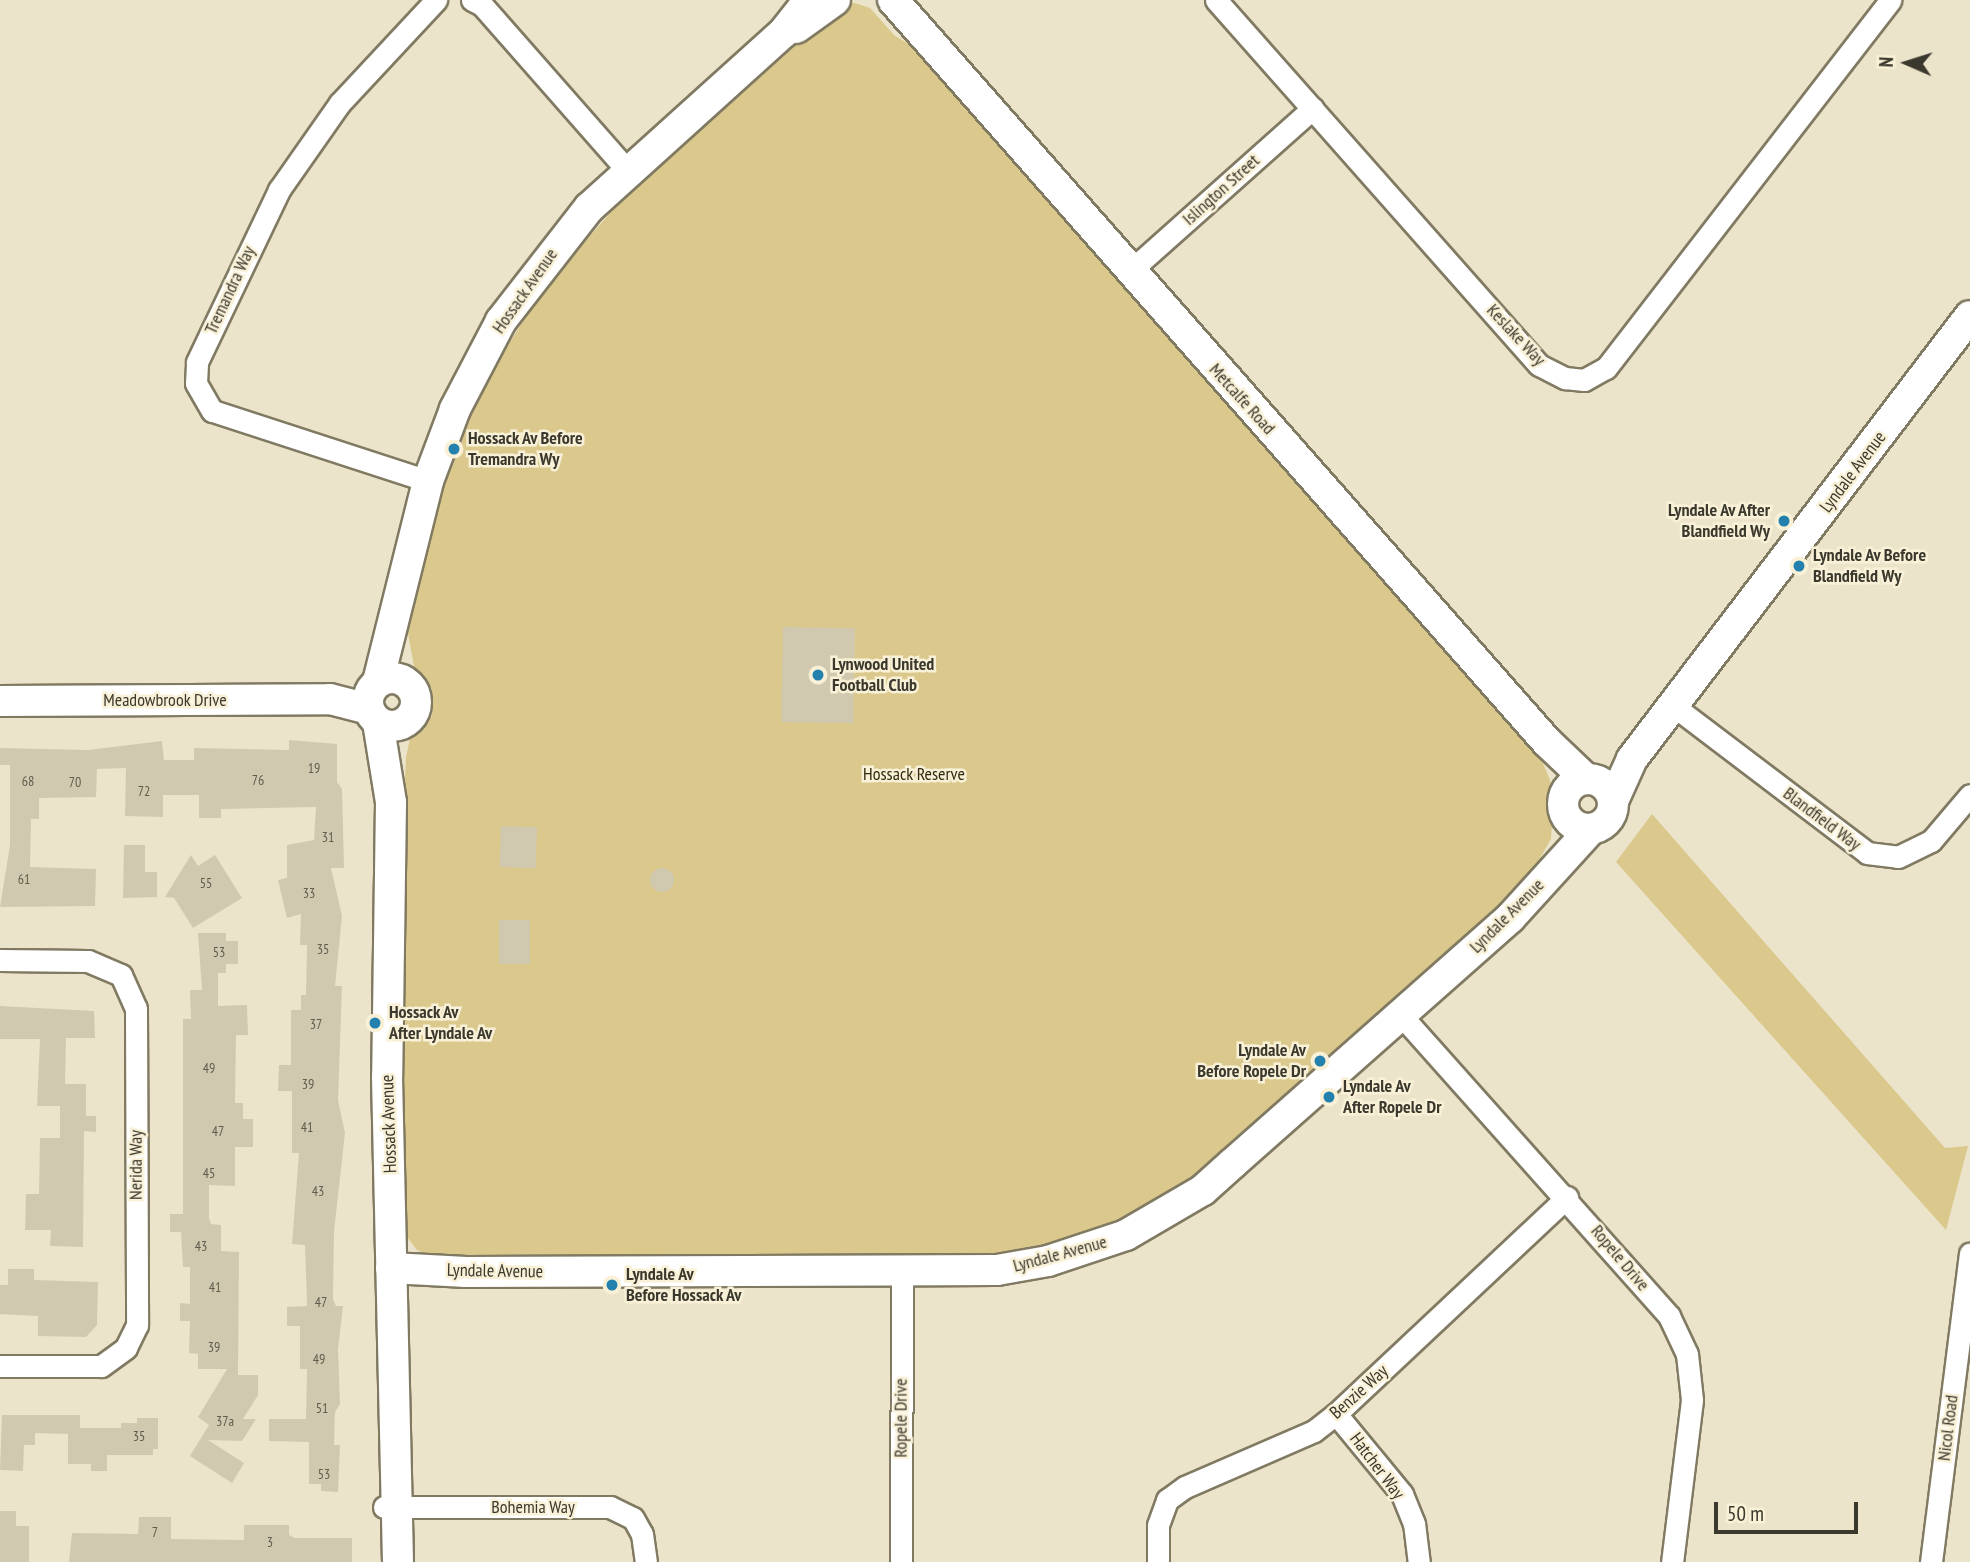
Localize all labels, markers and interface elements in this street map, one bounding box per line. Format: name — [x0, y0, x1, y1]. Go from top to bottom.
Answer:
north arrow — [1872, 28, 1942, 98]
text: N — [1874, 56, 1898, 68]
street label: Islington Street — [1178, 150, 1264, 230]
street label: Tremandra Way — [200, 242, 260, 338]
street label: Hossack Avenue — [488, 244, 562, 338]
street label: Keslake Way — [1482, 300, 1550, 370]
street label: Metcalfe Road — [1205, 359, 1279, 439]
street label: Lyndale Avenue — [1815, 427, 1891, 517]
place label: Hossack Av Before Tremandra Wy — [468, 428, 584, 471]
marker: Hossack Av Before Tremandra Wy — [446, 441, 462, 457]
place label: Lyndale Av After Blandfield Wy — [1666, 500, 1770, 542]
marker: Lyndale Av After Blandfield Wy — [1776, 513, 1792, 529]
place label: Lyndale Av Before Blandfield Wy — [1813, 545, 1927, 588]
marker: Lyndale Av Before Blandfield Wy — [1791, 558, 1807, 574]
place label: Lynwood United Football Club — [832, 654, 934, 696]
marker: Lynwood United Football Club — [810, 667, 826, 683]
street label: Meadowbrook Drive — [103, 689, 227, 711]
house number: 19 — [308, 760, 320, 776]
park label: Hossack Reserve — [863, 763, 965, 785]
house number: 76 — [252, 772, 264, 788]
house number: 68 — [22, 773, 34, 789]
house number: 70 — [69, 774, 81, 790]
house number: 72 — [138, 783, 150, 799]
street label: Blandfield Way — [1779, 783, 1865, 855]
house number: 31 — [322, 829, 334, 845]
house number: 61 — [18, 871, 30, 887]
street label: Lyndale Avenue — [1465, 874, 1549, 958]
house number: 55 — [200, 875, 212, 891]
house number: 33 — [303, 885, 315, 901]
house number: 35 — [317, 941, 329, 957]
house number: 53 — [213, 944, 225, 960]
place label: Hossack Av After Lyndale Av — [389, 1002, 493, 1044]
marker: Hossack Av After Lyndale Av — [367, 1015, 383, 1031]
house number: 37 — [310, 1016, 322, 1032]
place label: Lyndale Av Before Ropele Dr — [1197, 1040, 1306, 1082]
marker: Lyndale Av Before Ropele Dr — [1312, 1053, 1328, 1069]
house number: 49 — [203, 1060, 215, 1076]
street label: Hossack Avenue — [376, 1074, 402, 1174]
house number: 39 — [302, 1076, 314, 1092]
place label: Lyndale Av After Ropele Dr — [1343, 1076, 1441, 1118]
marker: Lyndale Av After Ropele Dr — [1321, 1089, 1337, 1105]
house number: 41 — [301, 1119, 313, 1135]
house number: 47 — [212, 1123, 224, 1139]
street label: Nerida Way — [125, 1130, 147, 1200]
house number: 45 — [203, 1165, 215, 1181]
house number: 43 — [312, 1183, 324, 1199]
street label: Ropele Drive — [1586, 1221, 1654, 1295]
street label: Lyndale Avenue — [1010, 1231, 1110, 1277]
house number: 43 — [195, 1238, 207, 1254]
street label: Lyndale Avenue — [446, 1259, 544, 1283]
place label: Lyndale Av Before Hossack Av — [626, 1264, 742, 1306]
marker: Lyndale Av Before Hossack Av — [604, 1277, 620, 1293]
house number: 41 — [209, 1279, 221, 1295]
house number: 47 — [315, 1294, 327, 1310]
house number: 39 — [208, 1339, 220, 1355]
house number: 49 — [313, 1351, 325, 1367]
street label: Benzie Way — [1325, 1360, 1393, 1424]
street label: Ropele Drive — [890, 1378, 912, 1458]
street label: Nicol Road — [1933, 1394, 1963, 1462]
house number: 51 — [316, 1400, 328, 1416]
house number: 37a — [216, 1413, 234, 1429]
house number: 35 — [133, 1428, 145, 1444]
street label: Hatcher Way — [1345, 1429, 1409, 1503]
house number: 53 — [318, 1466, 330, 1482]
scale bar — [1718, 1488, 1862, 1532]
street label: Bohemia Way — [491, 1496, 575, 1518]
text: 50 m — [1727, 1500, 1764, 1527]
house number: 7 — [152, 1524, 158, 1540]
house number: 3 — [267, 1534, 273, 1550]

